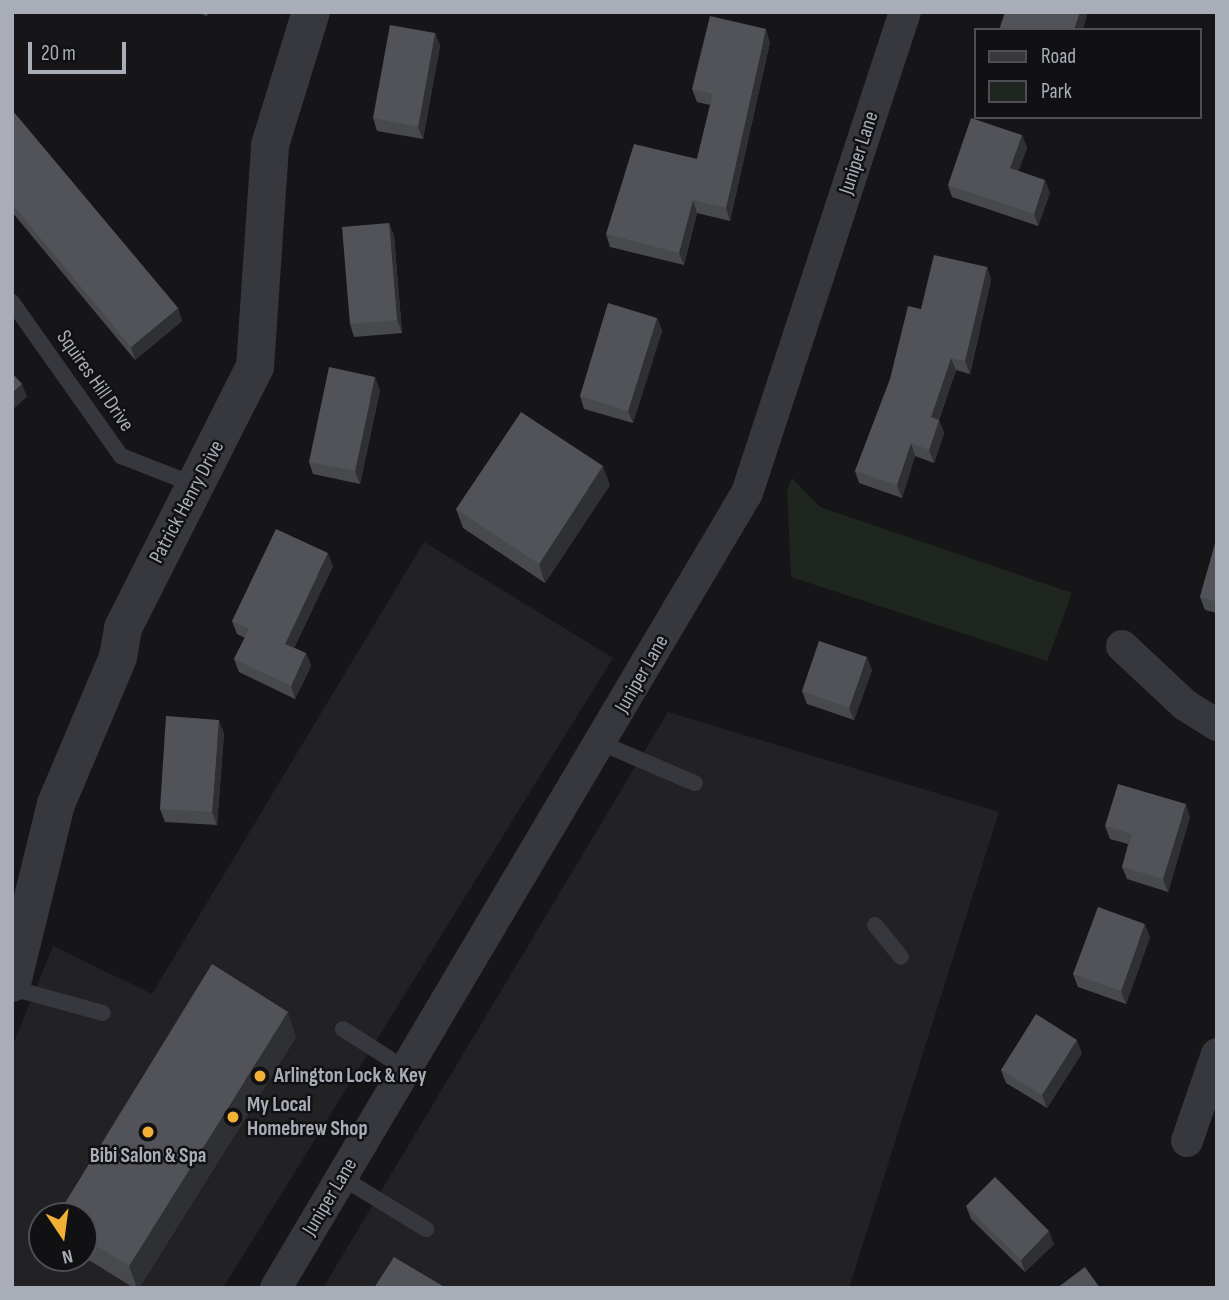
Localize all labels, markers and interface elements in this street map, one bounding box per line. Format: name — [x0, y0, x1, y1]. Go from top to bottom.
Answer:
scale bar — [32, 28, 130, 72]
legend — [974, 28, 1201, 119]
text: 20 m — [41, 41, 76, 66]
text: Road — [1041, 44, 1076, 69]
text: Park — [1041, 79, 1072, 104]
street label: Juniper Lane — [834, 108, 884, 198]
street label: Squires Hill Drive — [51, 326, 139, 436]
street label: Patrick Henry Drive — [144, 436, 230, 568]
street label: Juniper Lane — [610, 631, 674, 717]
place label: Arlington Lock & Key — [274, 1063, 426, 1089]
marker: Arlington Lock & Key — [252, 1068, 268, 1084]
place label: My Local Homebrew Shop — [247, 1092, 367, 1142]
marker: My Local Homebrew Shop — [225, 1109, 241, 1125]
marker: Bibi Salon & Spa — [140, 1124, 156, 1140]
place label: Bibi Salon & Spa — [90, 1143, 206, 1169]
street label: Juniper Lane — [297, 1154, 363, 1240]
north arrow — [28, 1202, 98, 1272]
text: N — [60, 1244, 75, 1268]

